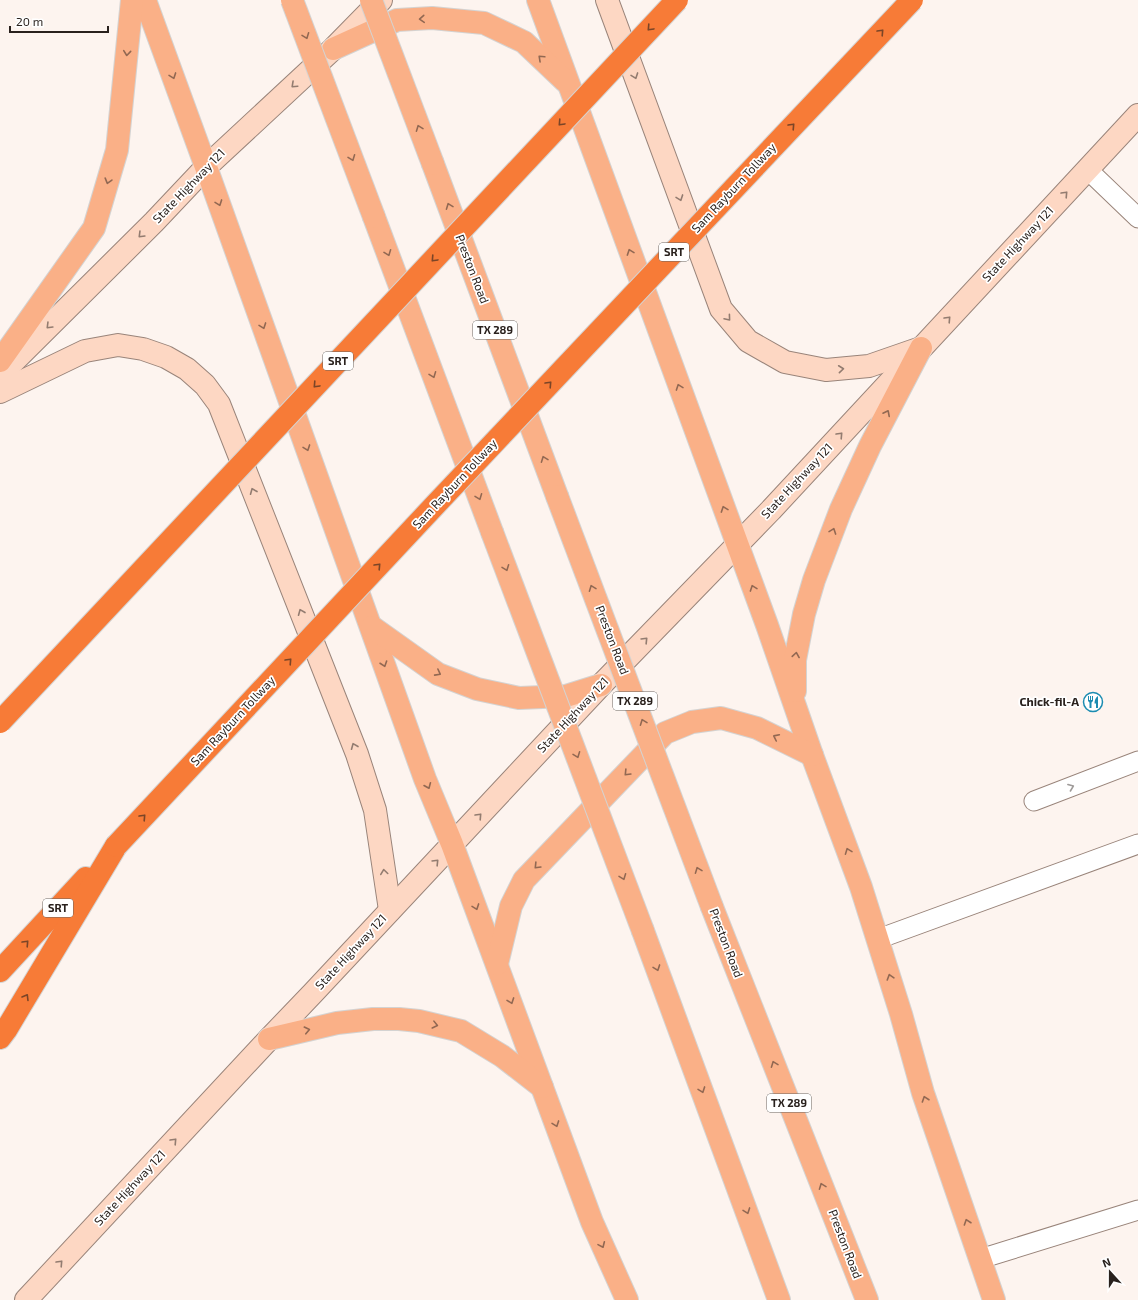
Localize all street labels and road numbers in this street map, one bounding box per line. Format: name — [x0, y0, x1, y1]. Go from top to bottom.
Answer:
street label: Sam Rayburn Tollway — [688, 139, 779, 235]
street label: State Highway 121 — [149, 145, 227, 225]
street label: State Highway 121 — [979, 203, 1056, 284]
street label: Preston Road — [453, 232, 493, 305]
road number: SRT — [659, 243, 689, 261]
road number: TX 289 — [473, 321, 517, 339]
road number: SRT — [323, 352, 353, 370]
street label: Sam Rayburn Tollway — [409, 435, 500, 531]
street label: State Highway 121 — [758, 440, 835, 521]
street label: Preston Road — [593, 603, 633, 676]
street label: Sam Rayburn Tollway — [187, 672, 278, 768]
street label: State Highway 121 — [534, 674, 611, 755]
road number: TX 289 — [613, 692, 657, 710]
road number: SRT — [43, 899, 73, 917]
street label: Preston Road — [707, 906, 747, 979]
street label: State Highway 121 — [312, 911, 389, 992]
road number: TX 289 — [767, 1094, 811, 1112]
street label: State Highway 121 — [91, 1147, 168, 1228]
street label: Preston Road — [826, 1207, 866, 1280]

